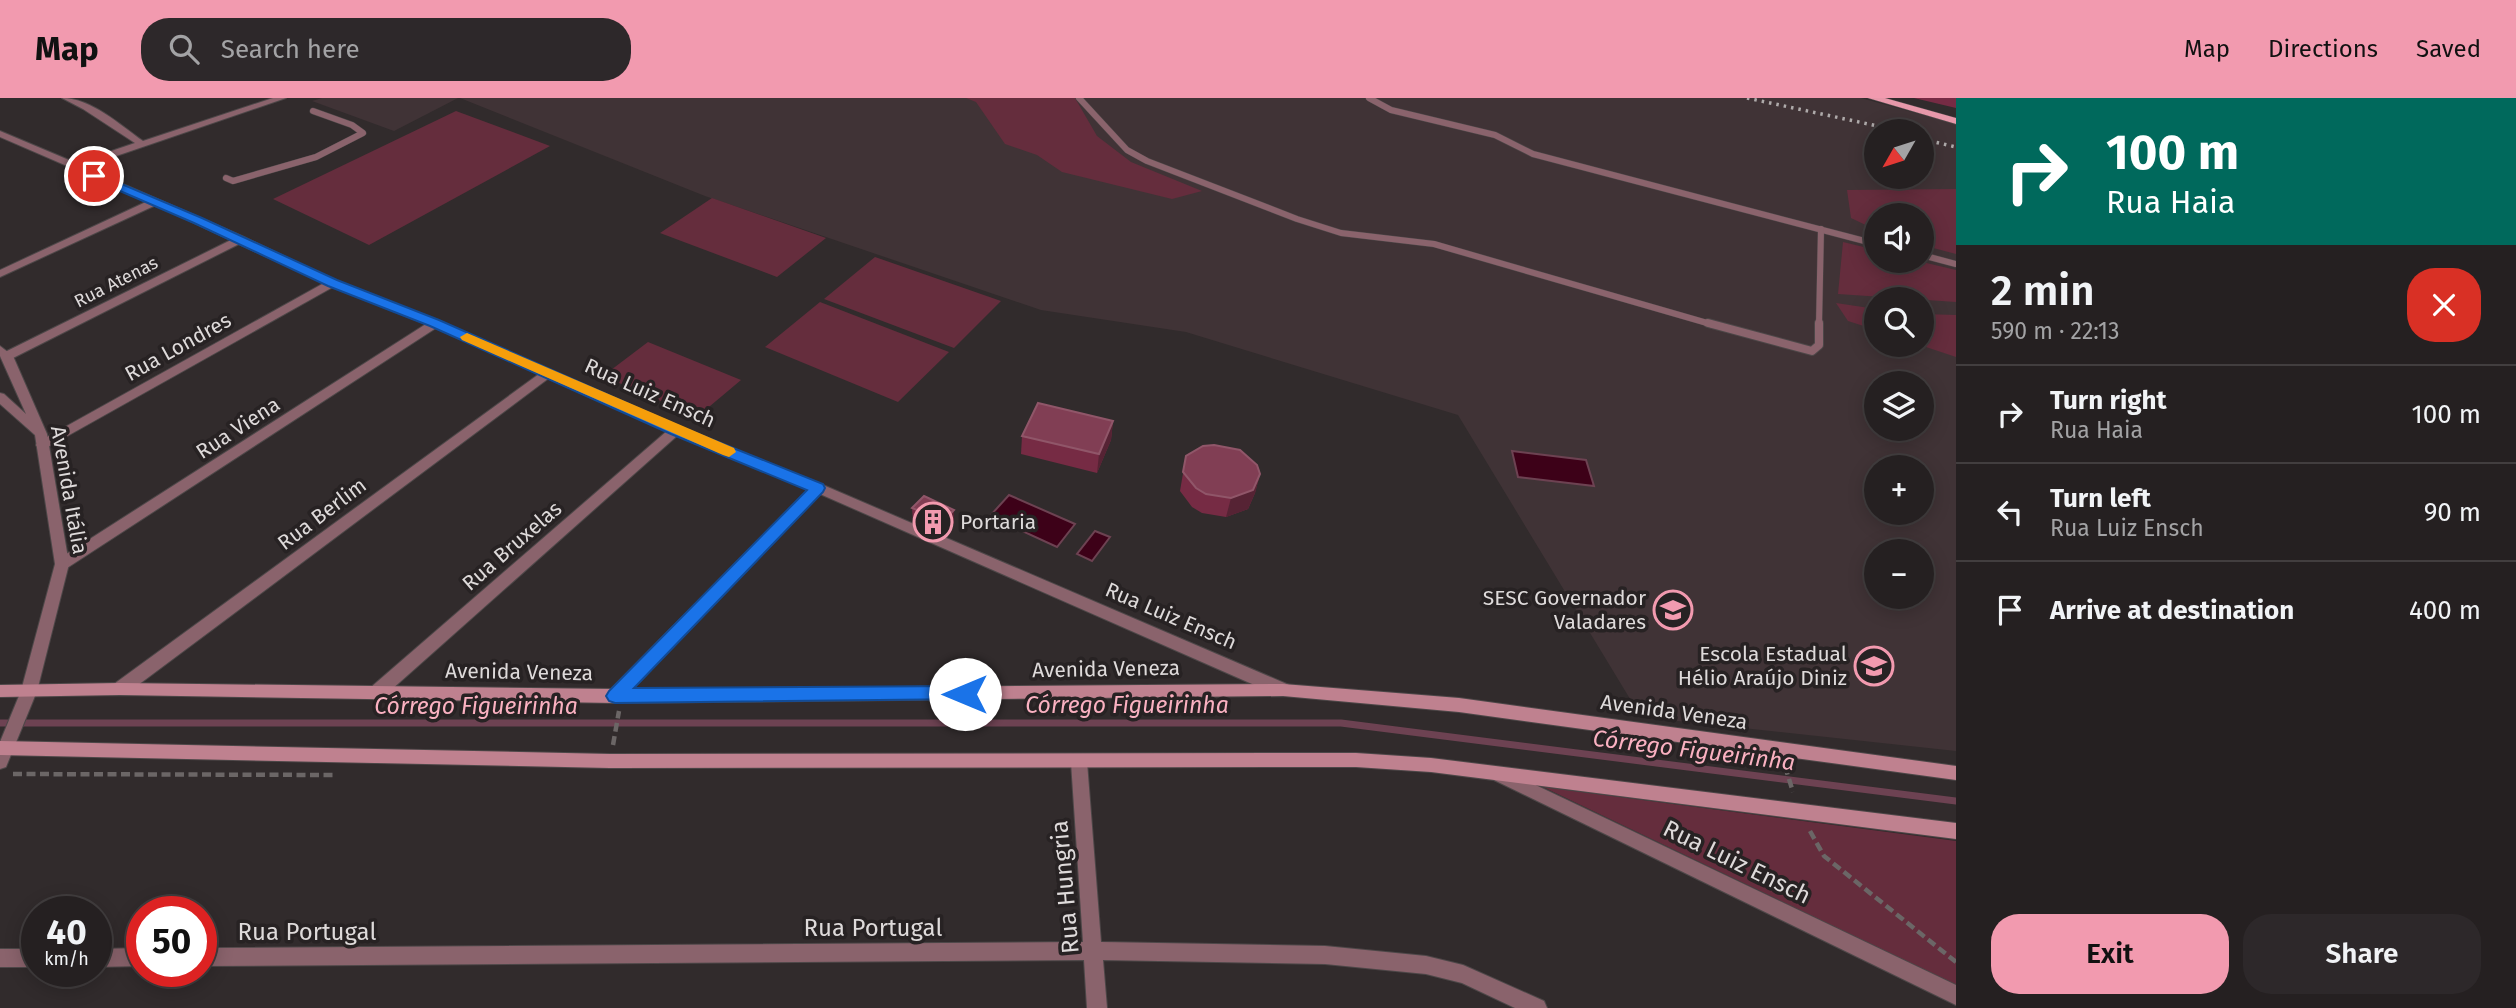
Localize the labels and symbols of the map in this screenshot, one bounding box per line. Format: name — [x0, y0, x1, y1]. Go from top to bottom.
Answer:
north arrow — [1864, 119, 1934, 189]
pin — [64, 146, 124, 206]
street label: Rua Atenas — [71, 252, 161, 312]
street label: Rua Londres — [120, 307, 236, 387]
street label: Rua Luiz Ensch — [581, 353, 719, 433]
street label: Rua Viena — [191, 391, 285, 465]
street label: Avenida Itália — [45, 424, 93, 556]
street label: Rua Berlim — [273, 472, 371, 556]
street label: Rua Bruxelas — [457, 496, 567, 596]
building icon: Portaria — [912, 501, 954, 543]
place label: Portaria — [960, 509, 1036, 535]
street label: Rua Luiz Ensch — [1101, 577, 1241, 655]
place label: SESC Governador Valadares — [1483, 585, 1646, 635]
school or university icon: SESC Governador Valadares — [1652, 589, 1694, 631]
place label: Escola Estadual Hélio Araújo Diniz — [1678, 641, 1847, 691]
school or university icon: Escola Estadual Hélio Araújo Diniz — [1853, 645, 1895, 687]
street label: Avenida Veneza — [1032, 655, 1180, 683]
position arrow — [928, 657, 1002, 731]
street label: Avenida Veneza — [445, 658, 593, 686]
street label: Avenida Veneza — [1599, 689, 1749, 735]
water label: Córrego Figueirinha — [1025, 691, 1229, 719]
water label: Córrego Figueirinha — [374, 692, 578, 720]
water label: Córrego Figueirinha — [1591, 724, 1797, 776]
street label: Rua Luiz Ensch — [1659, 814, 1815, 910]
street label: Rua Hungria — [1045, 819, 1085, 955]
speed limit sign: 50 — [126, 896, 217, 987]
street label: Rua Portugal — [804, 914, 942, 942]
street label: Rua Portugal — [238, 918, 376, 946]

